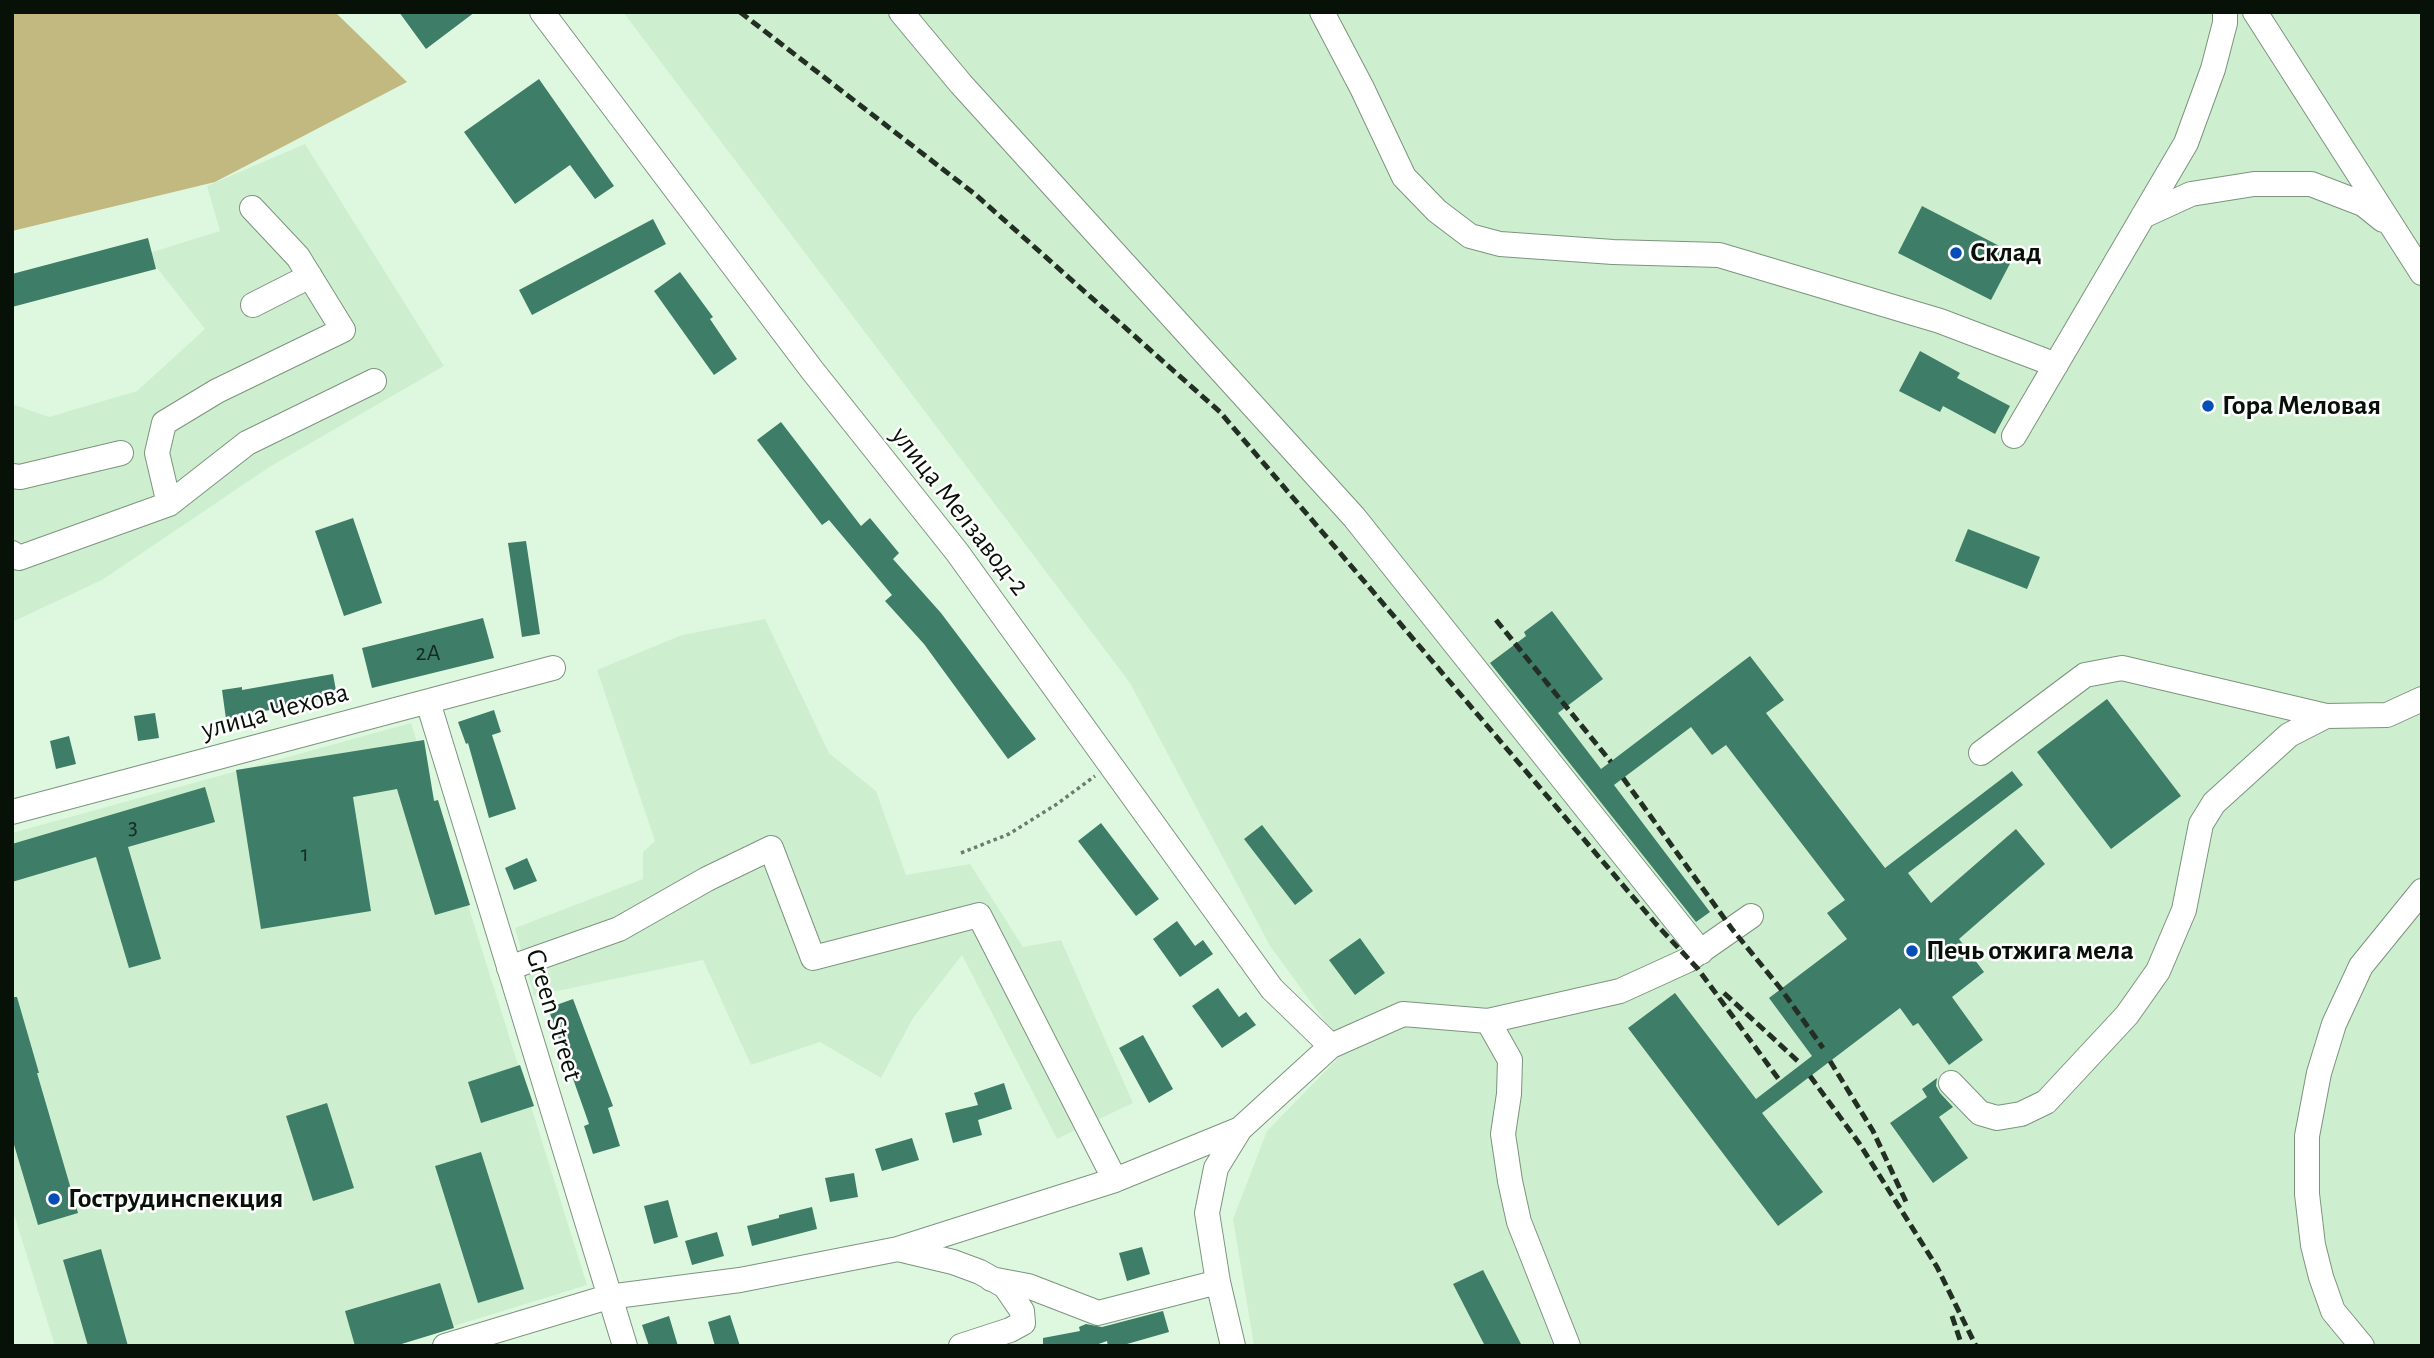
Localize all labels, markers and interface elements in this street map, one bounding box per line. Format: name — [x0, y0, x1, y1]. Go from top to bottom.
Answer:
place label: Склад — [1970, 236, 2041, 270]
marker: Склад — [1948, 245, 1964, 261]
place label: Гора Меловая — [2222, 389, 2381, 423]
marker: Гора Меловая — [2200, 398, 2216, 414]
street label: улица Мелзавод-2 — [884, 420, 1036, 602]
house number: 2А — [415, 639, 441, 667]
street label: улица Чехова — [198, 675, 352, 747]
house number: 3 — [128, 813, 138, 841]
house number: 1 — [301, 840, 309, 868]
place label: Печь отжига мела — [1926, 934, 2134, 968]
marker: Печь отжига мела — [1904, 943, 1920, 959]
street label: Green Street — [518, 945, 590, 1085]
place label: Гострудинспекция — [68, 1182, 283, 1216]
marker: Гострудинспекция — [46, 1191, 62, 1207]

